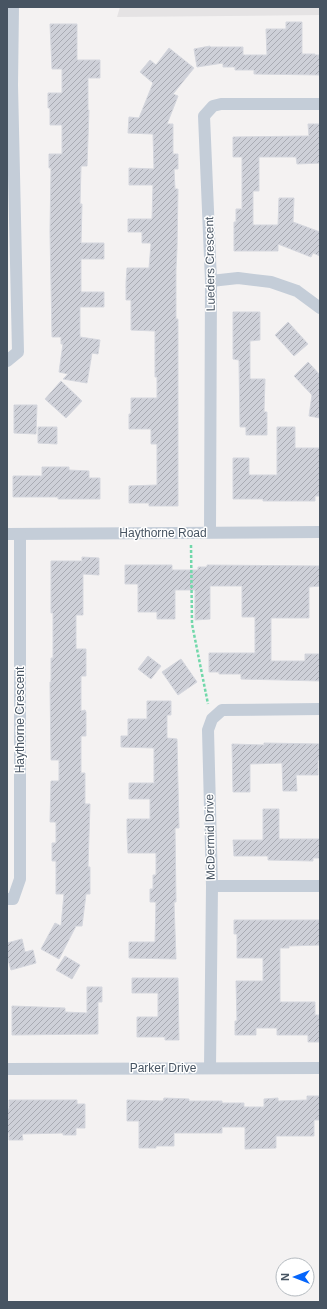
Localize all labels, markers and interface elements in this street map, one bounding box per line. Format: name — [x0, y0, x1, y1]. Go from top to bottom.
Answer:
street label: Lueders Crescent — [202, 216, 218, 311]
street label: Haythorne Road — [119, 526, 207, 540]
street label: Haythorne Crescent — [13, 666, 27, 773]
street label: McDermid Drive — [202, 794, 218, 880]
street label: Parker Drive — [130, 1061, 197, 1075]
north arrow — [275, 1257, 315, 1297]
text: N — [279, 1273, 291, 1281]

